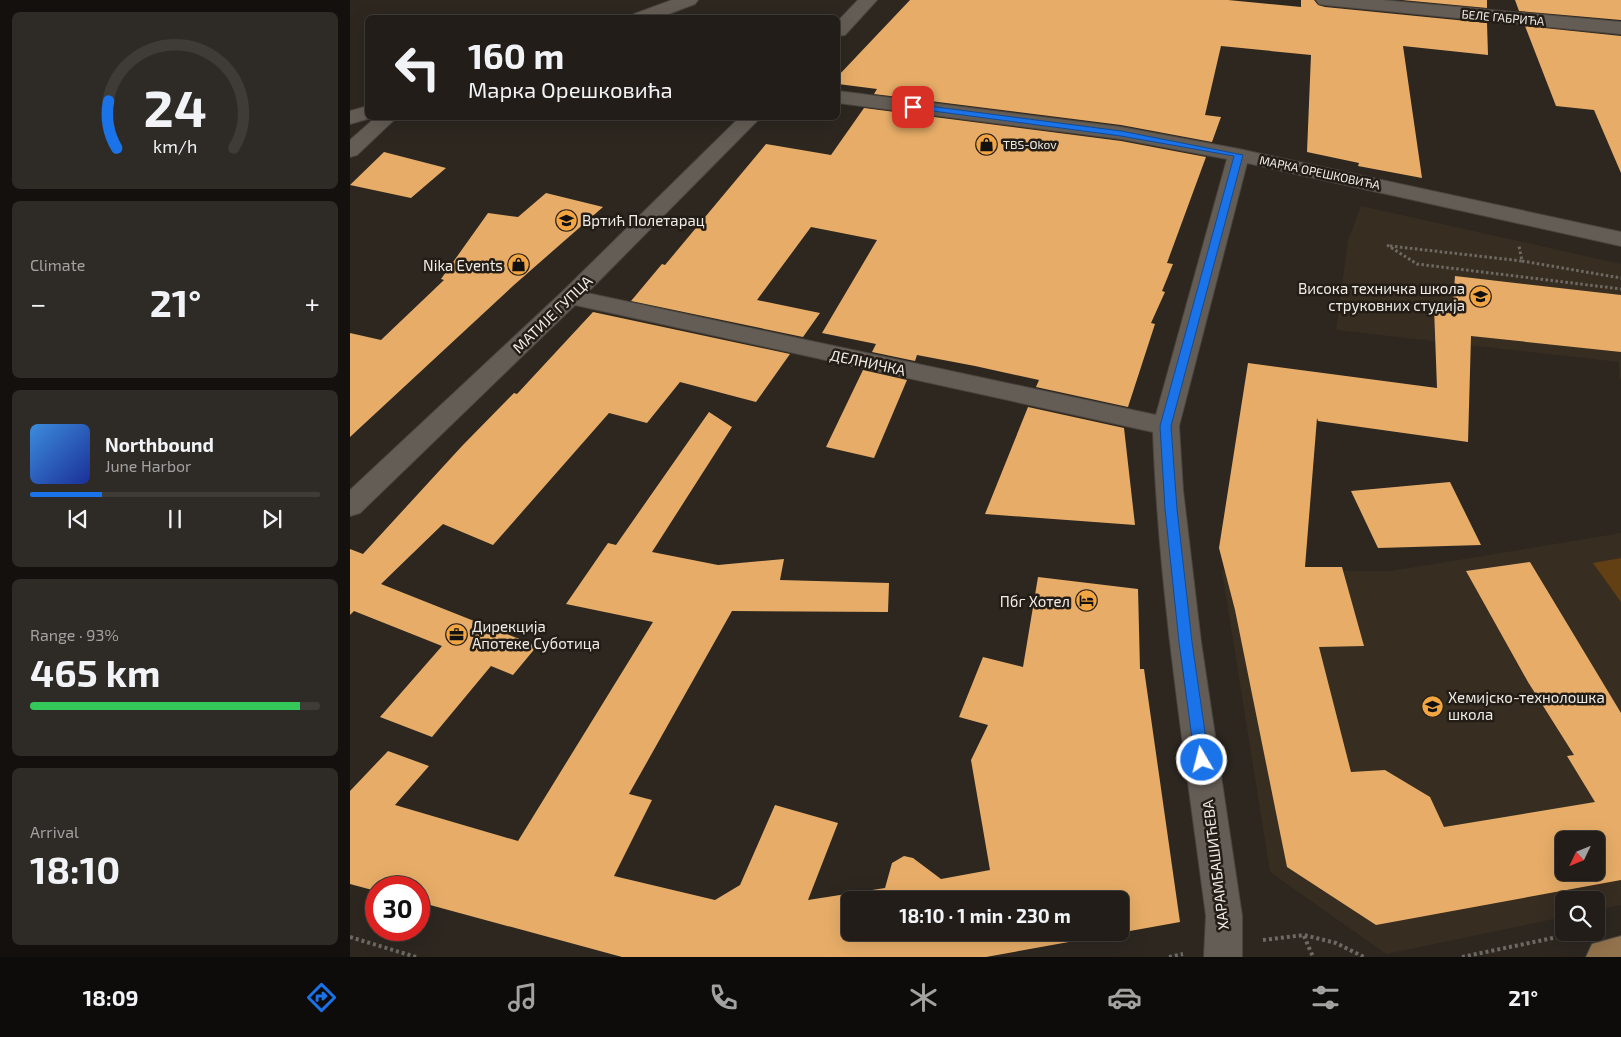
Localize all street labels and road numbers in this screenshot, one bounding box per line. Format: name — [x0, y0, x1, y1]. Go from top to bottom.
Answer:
street label: БЕЛЕ ГАБРИЋА — [1461, 6, 1546, 28]
street label: МАРКА ОРЕШКОВИЋА — [1258, 152, 1382, 192]
street label: МАТИЈЕ ГУПЦА — [509, 271, 596, 356]
street label: ДЕЛНИЧКА — [829, 345, 908, 379]
street label: ХАРАМБАШИЋЕВА — [1198, 798, 1232, 931]

